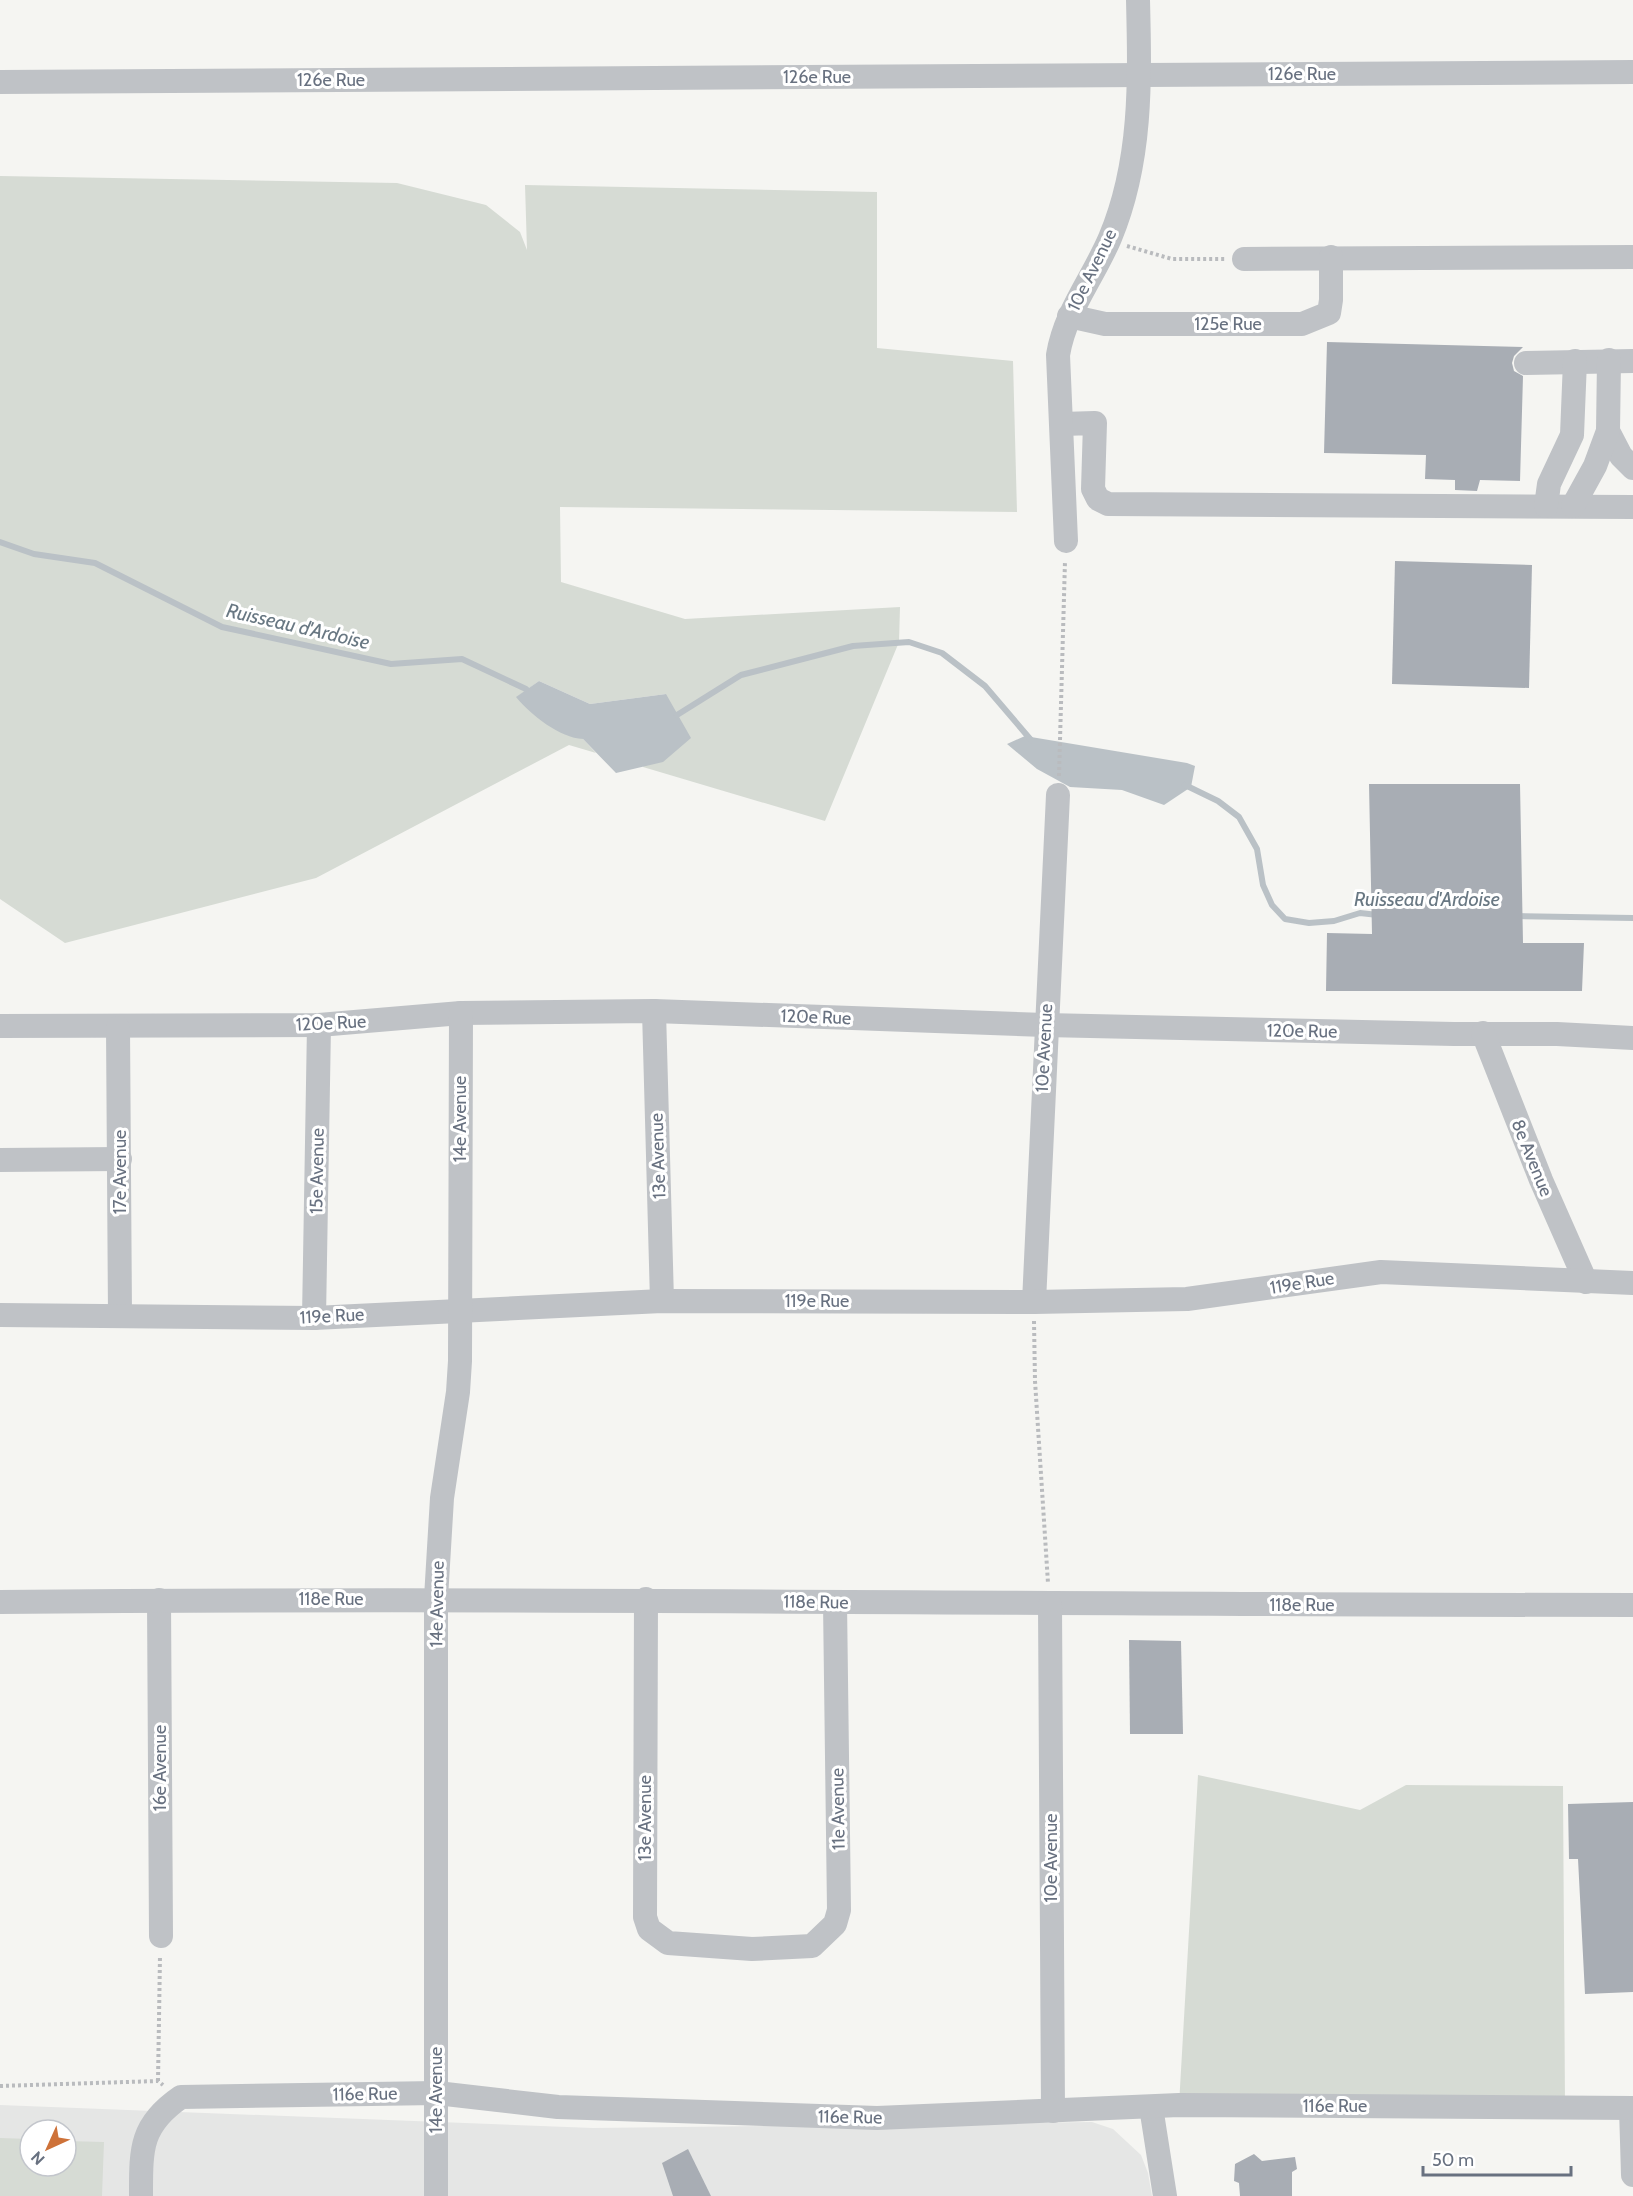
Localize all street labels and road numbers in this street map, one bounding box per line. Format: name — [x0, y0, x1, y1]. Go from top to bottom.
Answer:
street label: 126e Rue — [1268, 63, 1336, 85]
street label: 126e Rue — [783, 66, 851, 88]
street label: 126e Rue — [297, 69, 365, 91]
street label: 10e Avenue — [1063, 225, 1121, 315]
street label: 125e Rue — [1194, 313, 1262, 335]
street label: 10e Avenue — [1031, 1003, 1057, 1093]
street label: 120e Rue — [780, 1005, 852, 1029]
street label: 120e Rue — [295, 1010, 367, 1036]
street label: 120e Rue — [1267, 1019, 1337, 1043]
street label: 14e Avenue — [449, 1076, 471, 1162]
street label: 13e Avenue — [646, 1113, 670, 1199]
street label: 8e Avenue — [1507, 1116, 1557, 1200]
street label: 15e Avenue — [305, 1128, 329, 1214]
street label: 17e Avenue — [109, 1130, 131, 1214]
street label: 119e Rue — [1268, 1267, 1336, 1299]
street label: 119e Rue — [785, 1290, 849, 1312]
street label: 119e Rue — [299, 1303, 365, 1329]
street label: 14e Avenue — [425, 1561, 449, 1647]
street label: 118e Rue — [298, 1588, 364, 1610]
street label: 118e Rue — [783, 1590, 849, 1614]
street label: 118e Rue — [1269, 1594, 1335, 1616]
street label: 16e Avenue — [149, 1725, 171, 1811]
street label: 11e Avenue — [826, 1768, 850, 1850]
street label: 13e Avenue — [634, 1775, 656, 1861]
street label: 10e Avenue — [1040, 1814, 1062, 1902]
street label: 14e Avenue — [425, 2047, 447, 2133]
street label: 116e Rue — [333, 2082, 397, 2106]
street label: 116e Rue — [1303, 2095, 1367, 2117]
street label: 116e Rue — [818, 2105, 882, 2129]

